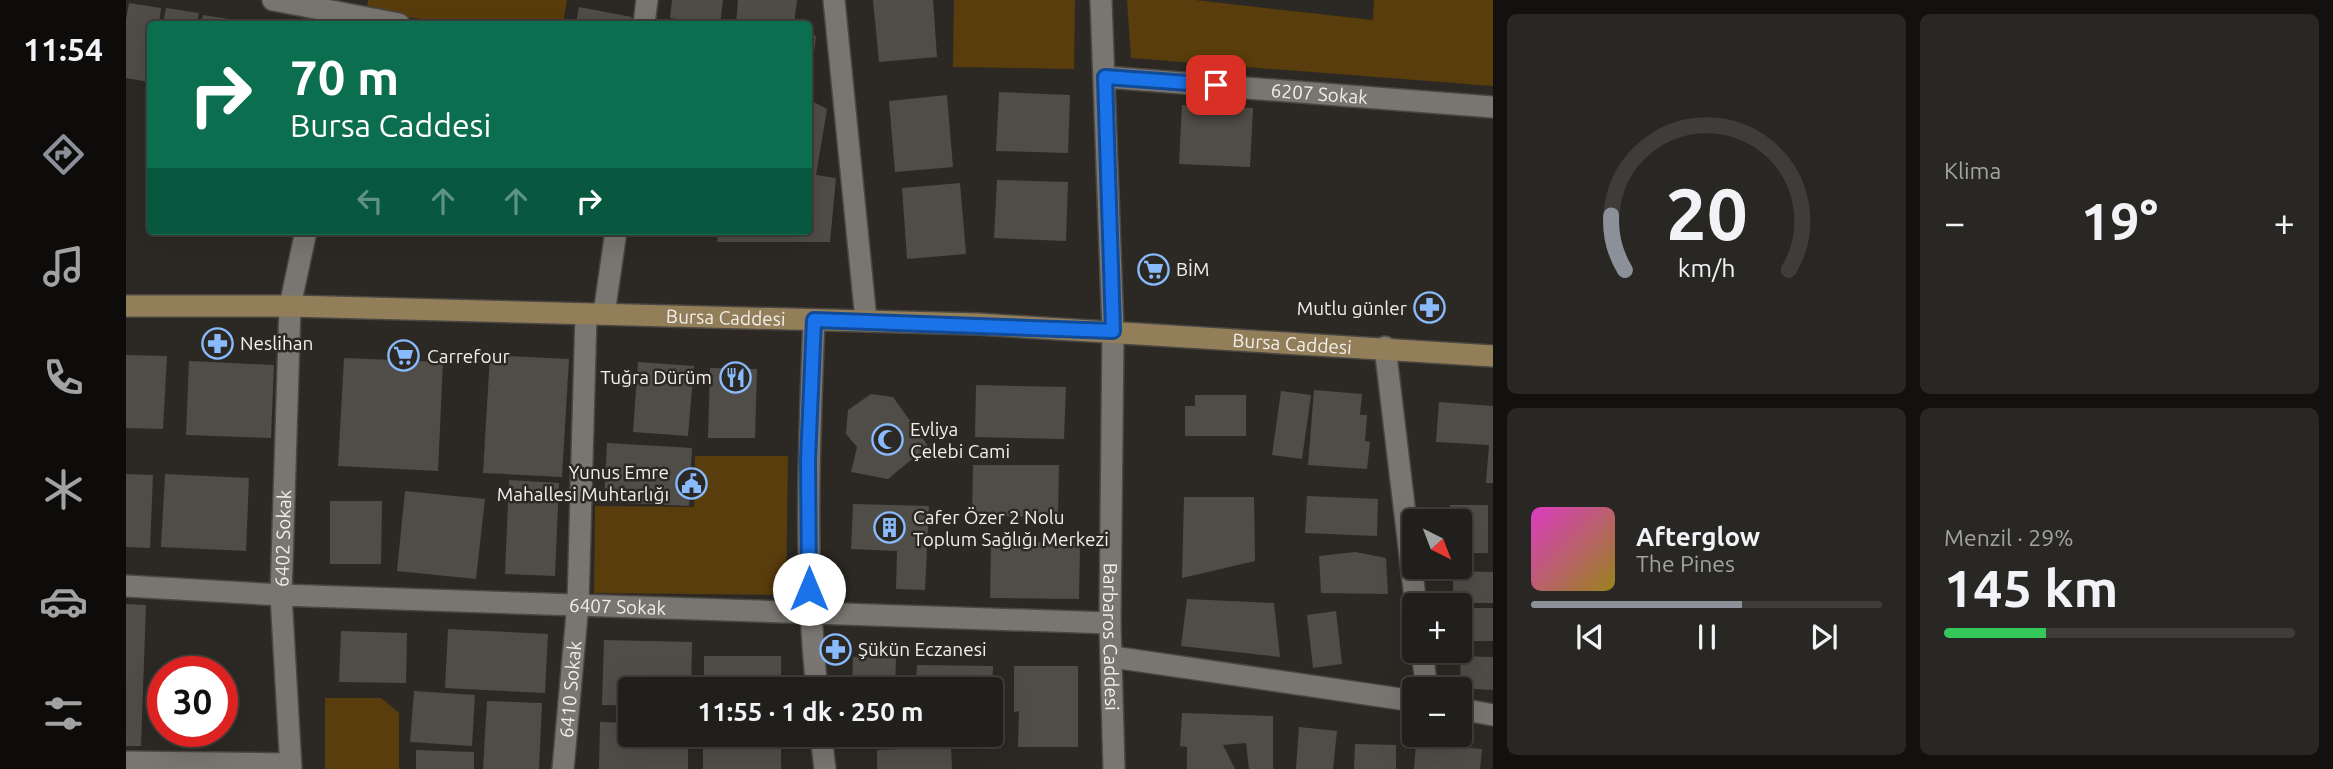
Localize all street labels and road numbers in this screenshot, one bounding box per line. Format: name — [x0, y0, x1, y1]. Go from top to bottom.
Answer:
street label: 6207 Sokak — [1270, 79, 1369, 108]
street label: Bursa Caddesi — [666, 305, 786, 330]
street label: Bursa Caddesi — [1232, 329, 1353, 358]
street label: 6402 Sokak — [270, 489, 295, 587]
street label: Barbaros Caddesi — [1099, 563, 1123, 711]
street label: 6407 Sokak — [569, 594, 667, 619]
street label: 6410 Sokak — [555, 639, 586, 739]

